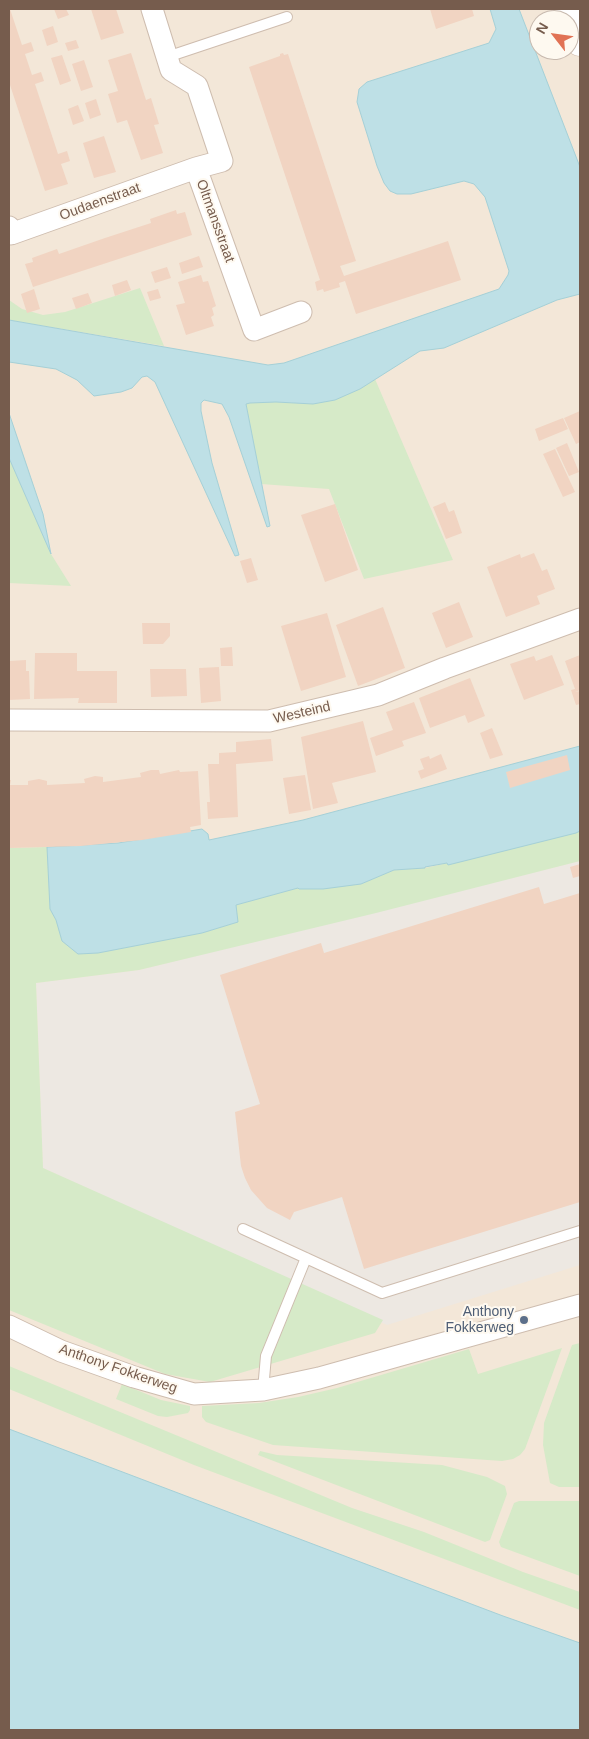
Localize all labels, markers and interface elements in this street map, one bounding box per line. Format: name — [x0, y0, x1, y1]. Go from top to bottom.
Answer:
north arrow — [529, 10, 579, 60]
text: N — [532, 20, 551, 36]
street label: Oltmansstraat — [192, 177, 238, 265]
street label: Oudaenstraat — [57, 180, 143, 224]
street label: Westeind — [272, 698, 332, 728]
place label: Anthony Fokkerweg — [446, 1304, 514, 1336]
marker: Anthony Fokkerweg — [518, 1314, 530, 1326]
street label: Anthony Fokkerweg — [57, 1341, 179, 1397]

